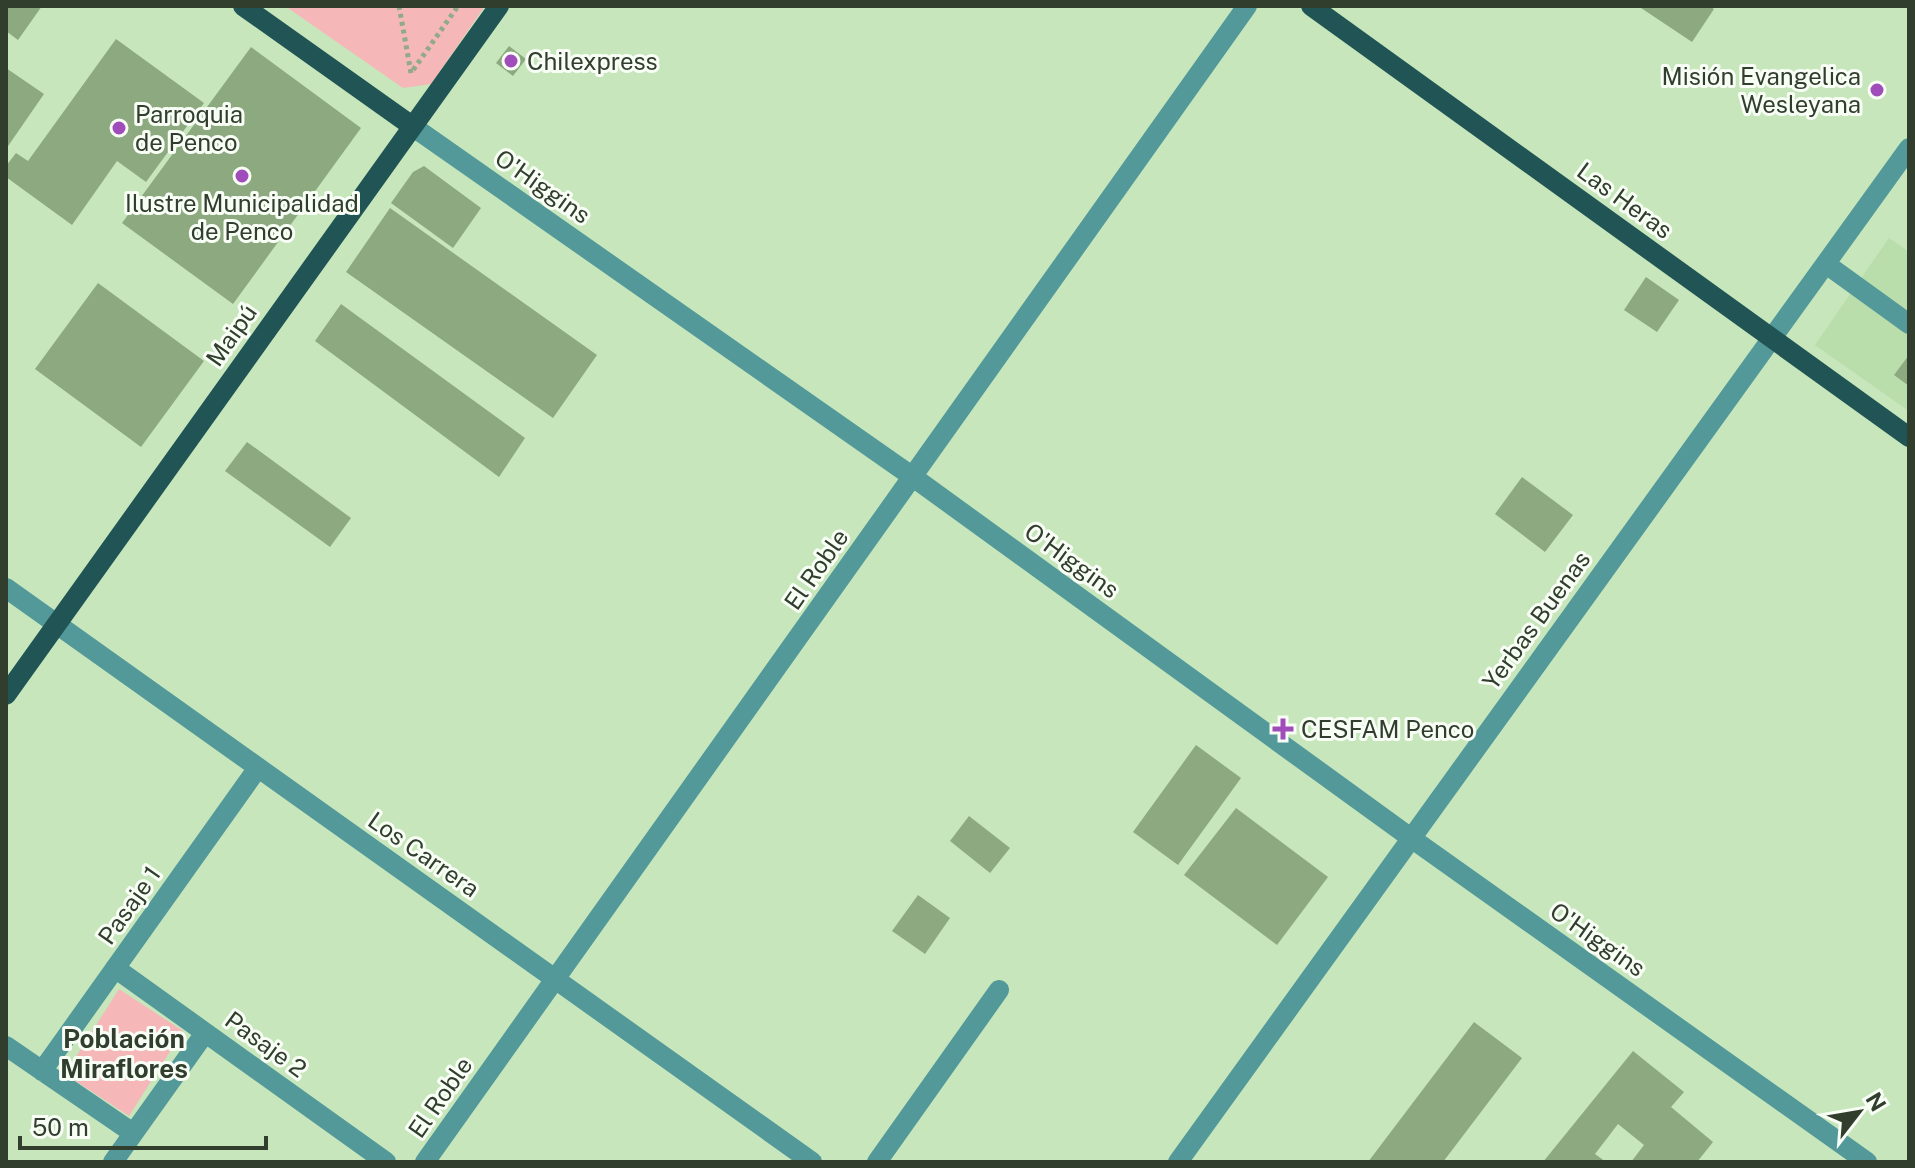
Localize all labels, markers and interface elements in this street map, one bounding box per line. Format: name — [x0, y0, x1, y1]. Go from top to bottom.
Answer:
place label: Chilexpress — [527, 47, 658, 75]
marker: Chilexpress — [502, 52, 520, 70]
place label: Misión Evangelica Wesleyana — [1662, 62, 1861, 118]
marker: Misión Evangelica Wesleyana — [1868, 81, 1886, 99]
place label: Parroquia de Penco — [135, 100, 243, 156]
marker: Parroquia de Penco — [110, 119, 128, 137]
street label: O'Higgins — [490, 143, 596, 229]
street label: Las Heras — [1572, 156, 1678, 244]
marker: Ilustre Municipalidad de Penco — [233, 167, 251, 185]
place label: Ilustre Municipalidad de Penco — [125, 189, 359, 245]
street label: Maipú — [200, 299, 262, 371]
street label: O'Higgins — [1020, 517, 1124, 603]
street label: El Roble — [778, 523, 854, 615]
street label: Yerbas Buenas — [1476, 545, 1596, 695]
place label: CESFAM Penco — [1301, 715, 1474, 743]
marker: CESFAM Penco — [1272, 718, 1294, 740]
street label: Los Carrera — [363, 806, 485, 902]
street label: Pasaje 1 — [92, 861, 166, 949]
street label: O'Higgins — [1545, 896, 1651, 982]
street label: Pasaje 2 — [220, 1005, 312, 1083]
district label: Población Miraflores — [60, 1023, 188, 1084]
street label: El Roble — [402, 1051, 478, 1143]
north arrow — [1819, 1072, 1899, 1152]
text: N — [1861, 1088, 1892, 1116]
scale bar — [20, 1100, 266, 1150]
text: 50 m — [32, 1113, 89, 1141]

